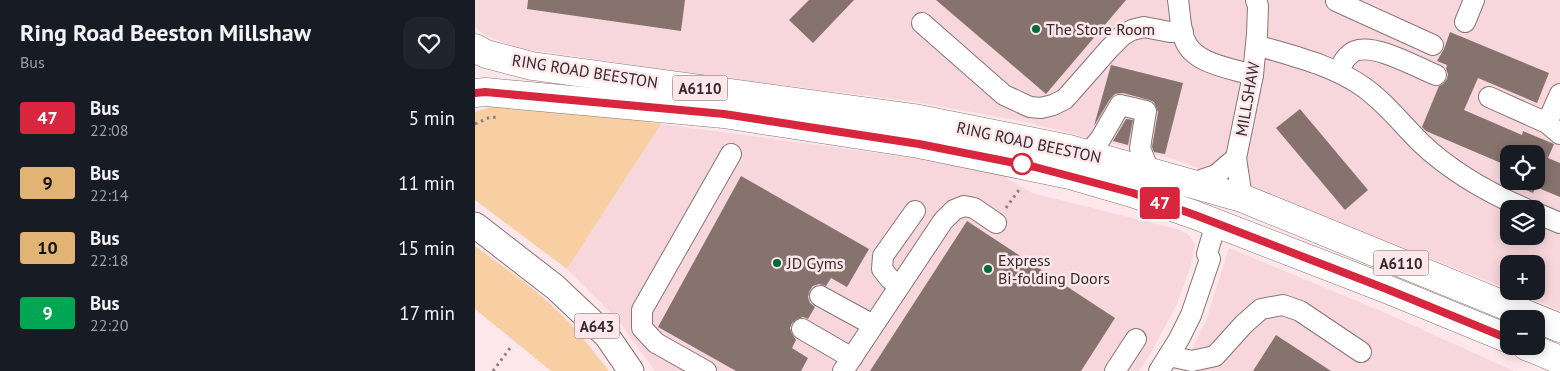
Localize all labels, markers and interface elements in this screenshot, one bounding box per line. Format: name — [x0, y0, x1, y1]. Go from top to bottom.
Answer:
text: Ring Road Beeston Millshaw — [20, 17, 311, 48]
button: heart — [403, 17, 455, 69]
place label: The Store Room — [1046, 19, 1155, 39]
marker: The Store Room — [1030, 23, 1042, 35]
street label: RING ROAD BEESTON — [511, 50, 659, 92]
text: Bus — [20, 52, 45, 72]
street label: MILLSHAW — [1231, 59, 1264, 138]
road number: A6110 — [673, 76, 727, 100]
text: Bus — [90, 96, 119, 120]
text: 47 — [37, 106, 58, 129]
text: 5 min — [409, 106, 455, 130]
street label: RING ROAD BEESTON — [955, 117, 1103, 167]
text: 22:08 — [90, 120, 128, 140]
map controls — [1500, 145, 1545, 355]
button: locate — [1500, 145, 1545, 190]
unlabelled marker — [1011, 153, 1033, 175]
text: Bus — [90, 161, 119, 185]
text: 9 — [42, 171, 53, 194]
text: 11 min — [398, 171, 455, 195]
text: 22:14 — [90, 185, 128, 205]
line badge: 47 — [1137, 187, 1183, 219]
text: 47 — [1150, 191, 1170, 214]
button: layers — [1500, 200, 1545, 245]
text: Bus — [90, 226, 119, 250]
text: 10 — [37, 236, 58, 259]
text: 15 min — [398, 236, 455, 260]
text: 22:18 — [90, 250, 128, 270]
place label: Express Bi-folding Doors — [998, 250, 1110, 288]
road number: A6110 — [1373, 250, 1429, 276]
place label: JD Gyms — [786, 253, 844, 273]
button: + — [1500, 255, 1545, 300]
marker: JD Gyms — [771, 257, 783, 269]
marker: Express Bi-folding Doors — [982, 263, 994, 275]
text: Bus — [90, 291, 119, 315]
text: 9 — [42, 301, 53, 324]
text: 17 min — [399, 301, 455, 325]
button: − — [1500, 310, 1545, 355]
road number: A643 — [575, 314, 619, 338]
text: 22:20 — [90, 315, 128, 335]

